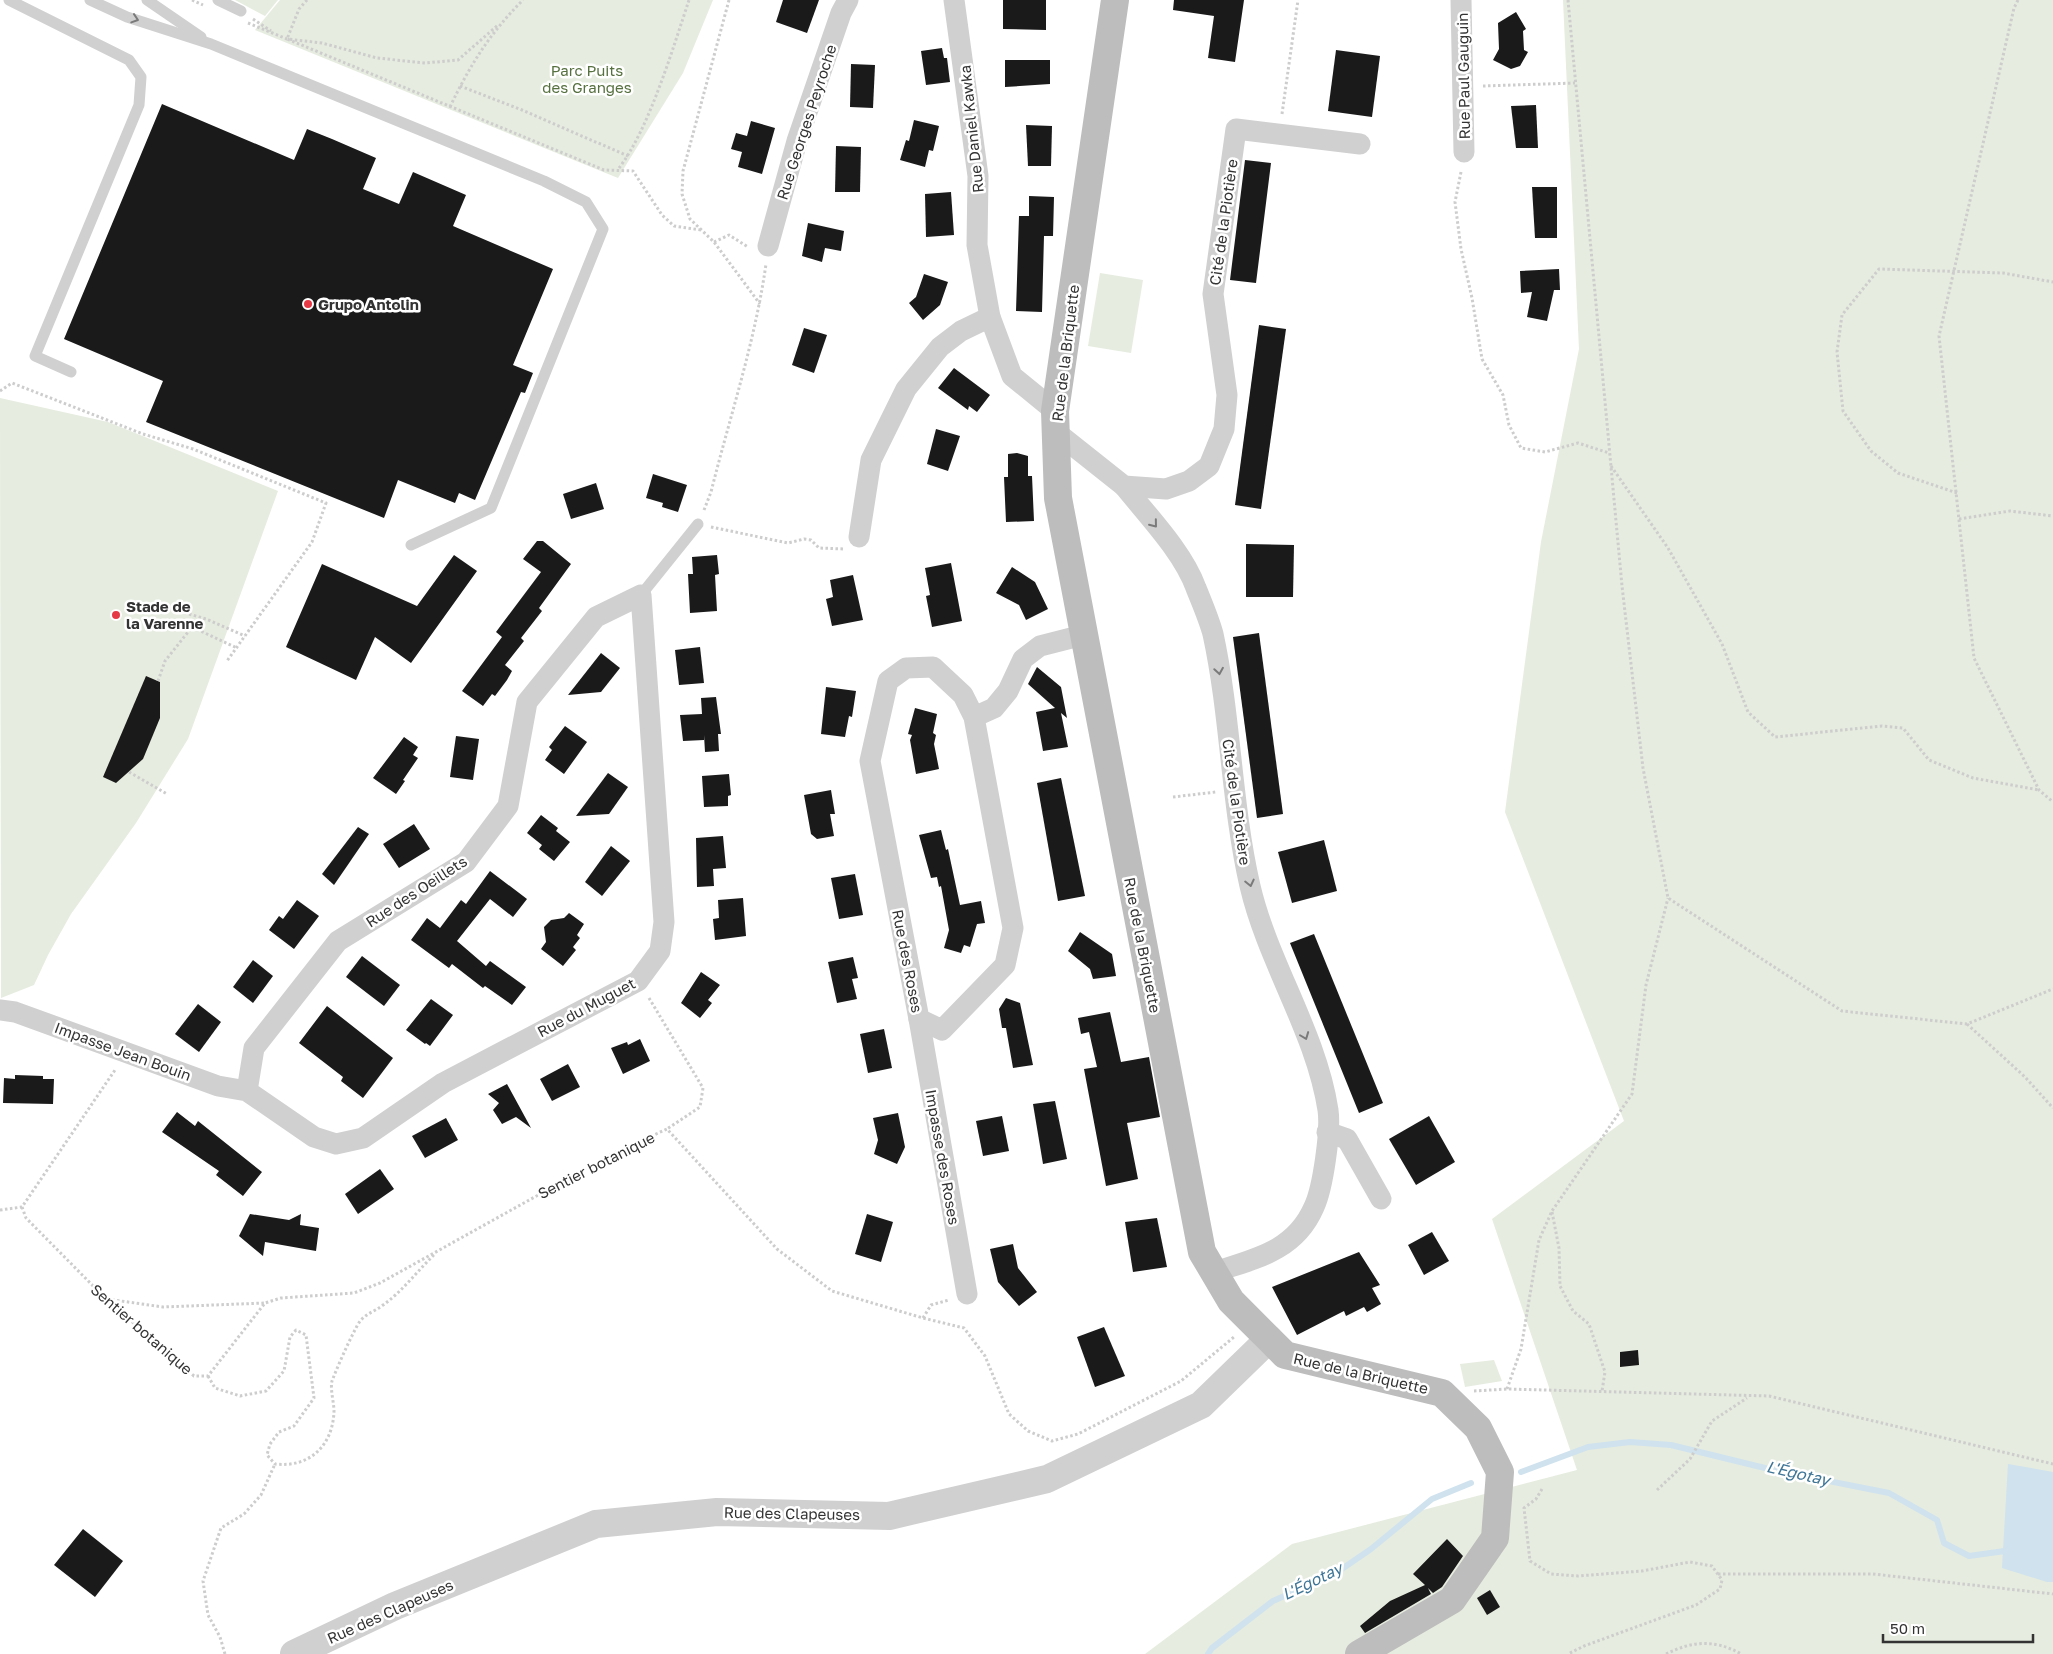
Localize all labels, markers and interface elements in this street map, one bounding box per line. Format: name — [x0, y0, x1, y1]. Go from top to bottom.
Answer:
street label: Rue Paul Gauguin — [1453, 12, 1473, 140]
one-way arrow — [130, 14, 138, 24]
street label: Rue Georges Peyroche — [772, 42, 840, 202]
park label: Parc Puits des Granges — [542, 61, 632, 96]
street label: Rue Daniel Kawka — [955, 64, 987, 194]
street label: Cité de la Piotière — [1205, 157, 1241, 286]
street label: Rue de la Briquette — [1048, 283, 1082, 422]
place label: Grupo Antolin — [318, 295, 419, 313]
marker: Grupo Antolin — [302, 298, 314, 310]
one-way arrow — [1149, 519, 1158, 528]
place label: Stade de la Varenne — [126, 597, 203, 632]
marker: Stade de la Varenne — [110, 609, 122, 621]
one-way arrow — [1213, 667, 1224, 675]
street label: Cité de la Piotière — [1219, 738, 1255, 867]
street label: Rue des Oeillets — [362, 852, 470, 930]
street label: Rue de la Briquette — [1121, 876, 1165, 1015]
one-way arrow — [1244, 879, 1255, 888]
street label: Rue des Roses — [889, 908, 927, 1014]
street label: Rue du Muguet — [534, 974, 638, 1040]
street label: Impasse Jean Bouin — [52, 1018, 194, 1084]
one-way arrow — [1299, 1031, 1310, 1040]
street label: Impasse des Roses — [922, 1088, 964, 1226]
street label: Sentier botanique — [535, 1128, 658, 1202]
street label: Sentier botanique — [88, 1280, 197, 1378]
street label: Rue de la Briquette — [1292, 1349, 1430, 1397]
water label: L'Égotay — [1764, 1456, 1833, 1490]
street label: Rue des Clapeuses — [724, 1503, 860, 1523]
water label: L'Égotay — [1279, 1557, 1347, 1604]
street label: Rue des Clapeuses — [324, 1575, 456, 1647]
scale bar — [1883, 1612, 2033, 1644]
text: 50 m — [1890, 1619, 1925, 1637]

